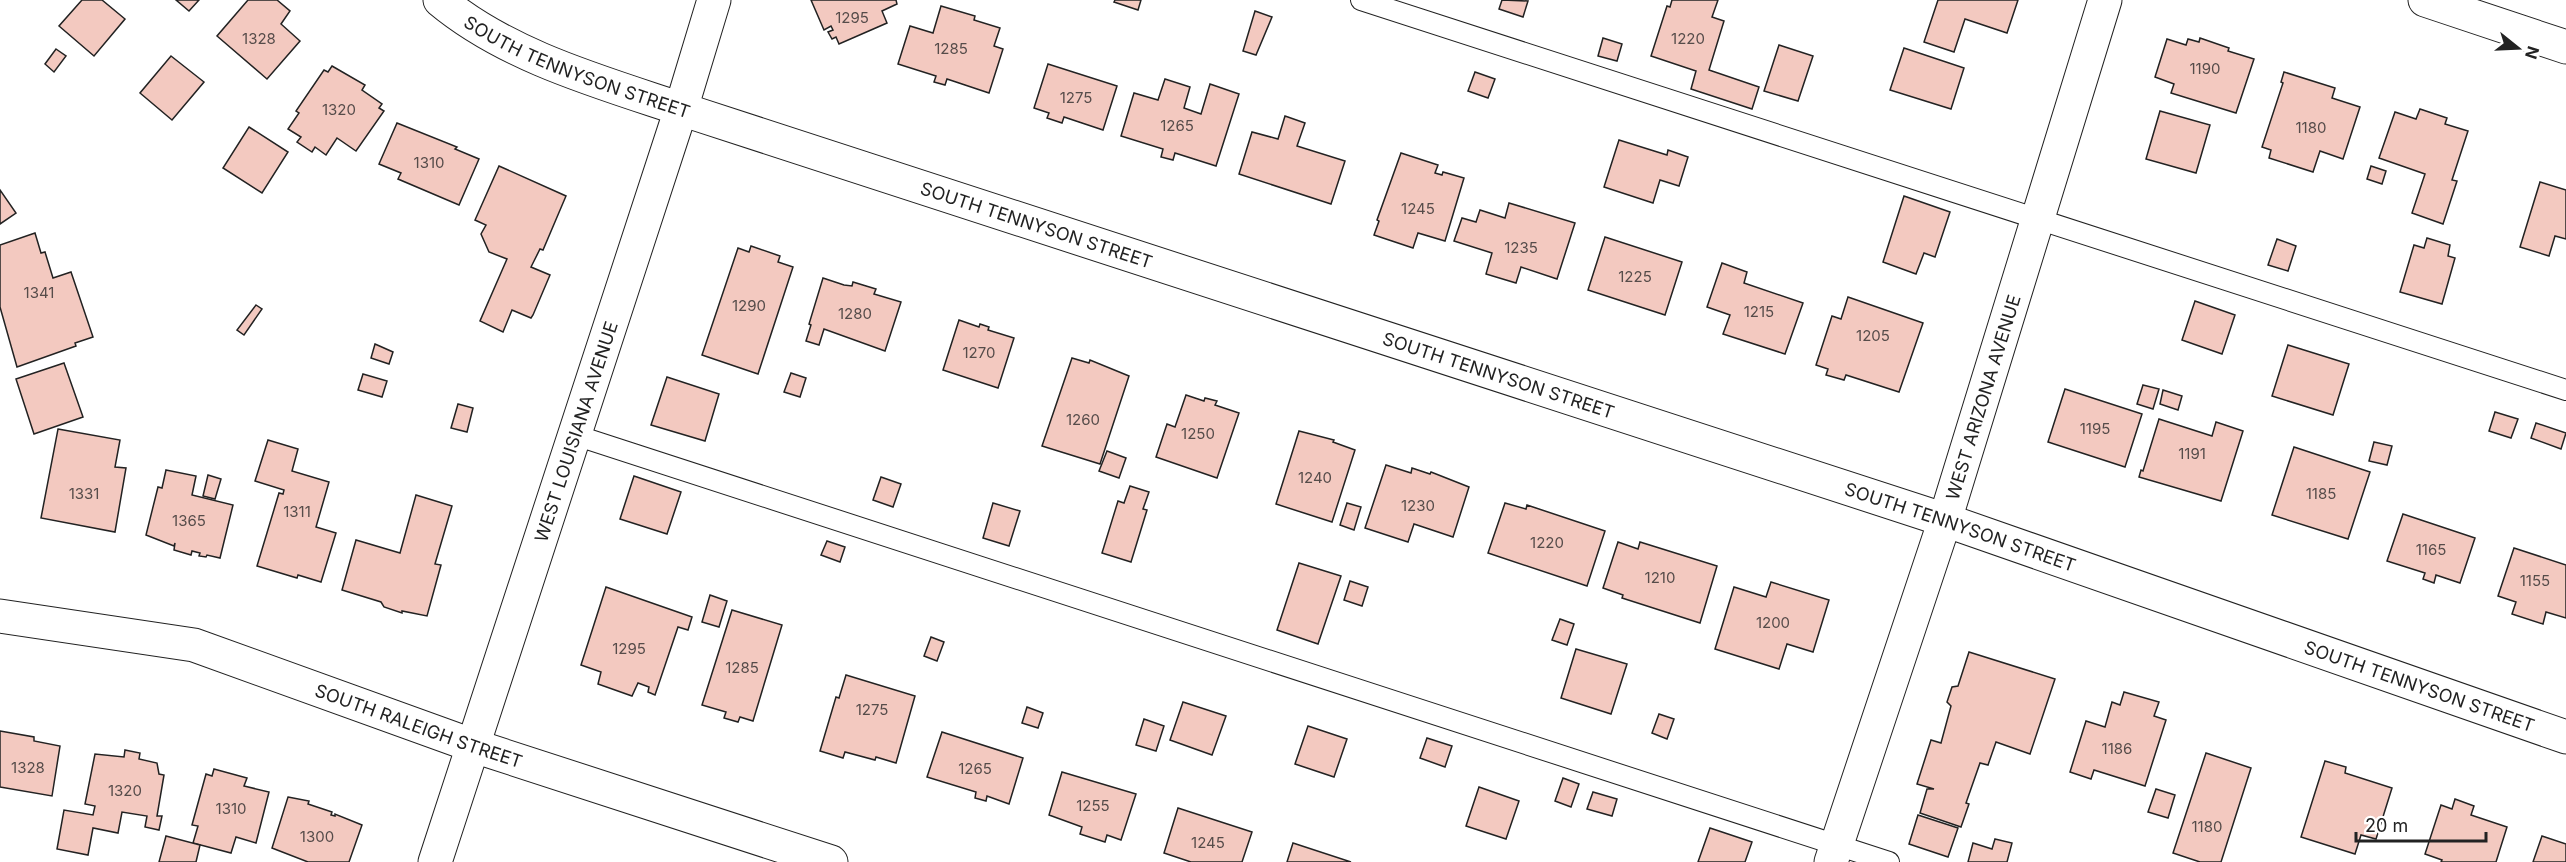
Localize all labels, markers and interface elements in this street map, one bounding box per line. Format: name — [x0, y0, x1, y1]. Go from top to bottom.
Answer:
house number: 1295 — [835, 8, 869, 27]
street label: SOUTH TENNYSON STREET — [460, 11, 693, 122]
north arrow — [2488, 18, 2548, 78]
house number: 1328 — [242, 29, 276, 48]
house number: 1220 — [1671, 29, 1705, 48]
house number: 1285 — [934, 39, 968, 58]
text: N — [2521, 44, 2544, 62]
house number: 1190 — [2190, 59, 2220, 78]
house number: 1275 — [1060, 88, 1092, 107]
house number: 1320 — [322, 100, 356, 119]
house number: 1265 — [1160, 116, 1194, 135]
house number: 1180 — [2296, 118, 2326, 137]
house number: 1310 — [414, 153, 444, 172]
street label: SOUTH TENNYSON STREET — [918, 177, 1155, 272]
house number: 1245 — [1401, 199, 1435, 218]
house number: 1235 — [1504, 238, 1538, 257]
house number: 1225 — [1618, 267, 1652, 286]
house number: 1341 — [24, 283, 54, 302]
street label: WEST ARIZONA AVENUE — [1941, 292, 2024, 502]
house number: 1290 — [732, 296, 766, 315]
house number: 1215 — [1744, 302, 1774, 321]
house number: 1280 — [838, 304, 872, 323]
street label: WEST LOUISIANA AVENUE — [530, 319, 621, 544]
house number: 1205 — [1856, 326, 1890, 345]
street label: SOUTH TENNYSON STREET — [1380, 327, 1617, 422]
house number: 1270 — [963, 343, 995, 362]
house number: 1260 — [1066, 410, 1100, 429]
house number: 1195 — [2080, 419, 2110, 438]
house number: 1250 — [1181, 424, 1215, 443]
house number: 1191 — [2178, 444, 2206, 463]
house number: 1240 — [1298, 468, 1332, 487]
street label: SOUTH TENNYSON STREET — [1842, 478, 2079, 575]
house number: 1331 — [69, 484, 99, 503]
house number: 1185 — [2306, 484, 2336, 503]
house number: 1230 — [1401, 496, 1435, 515]
house number: 1311 — [283, 502, 311, 521]
house number: 1365 — [172, 511, 206, 530]
house number: 1220 — [1530, 533, 1564, 552]
house number: 1165 — [2416, 540, 2446, 559]
house number: 1210 — [1645, 568, 1675, 587]
house number: 1155 — [2520, 571, 2550, 590]
house number: 1200 — [1756, 613, 1790, 632]
street label: SOUTH TENNYSON STREET — [2302, 636, 2538, 736]
house number: 1295 — [612, 639, 646, 658]
house number: 1285 — [725, 658, 759, 677]
street label: SOUTH RALEIGH STREET — [312, 679, 525, 772]
house number: 1275 — [856, 700, 888, 719]
house number: 1186 — [2102, 739, 2132, 758]
house number: 1328 — [11, 758, 45, 777]
house number: 1265 — [958, 759, 992, 778]
house number: 1320 — [108, 781, 142, 800]
house number: 1255 — [1076, 796, 1110, 815]
house number: 1310 — [216, 799, 246, 818]
scale bar — [2356, 805, 2486, 843]
text: 20 m — [2365, 815, 2408, 836]
house number: 1180 — [2192, 817, 2222, 836]
house number: 1300 — [300, 827, 334, 846]
house number: 1245 — [1191, 833, 1225, 852]

